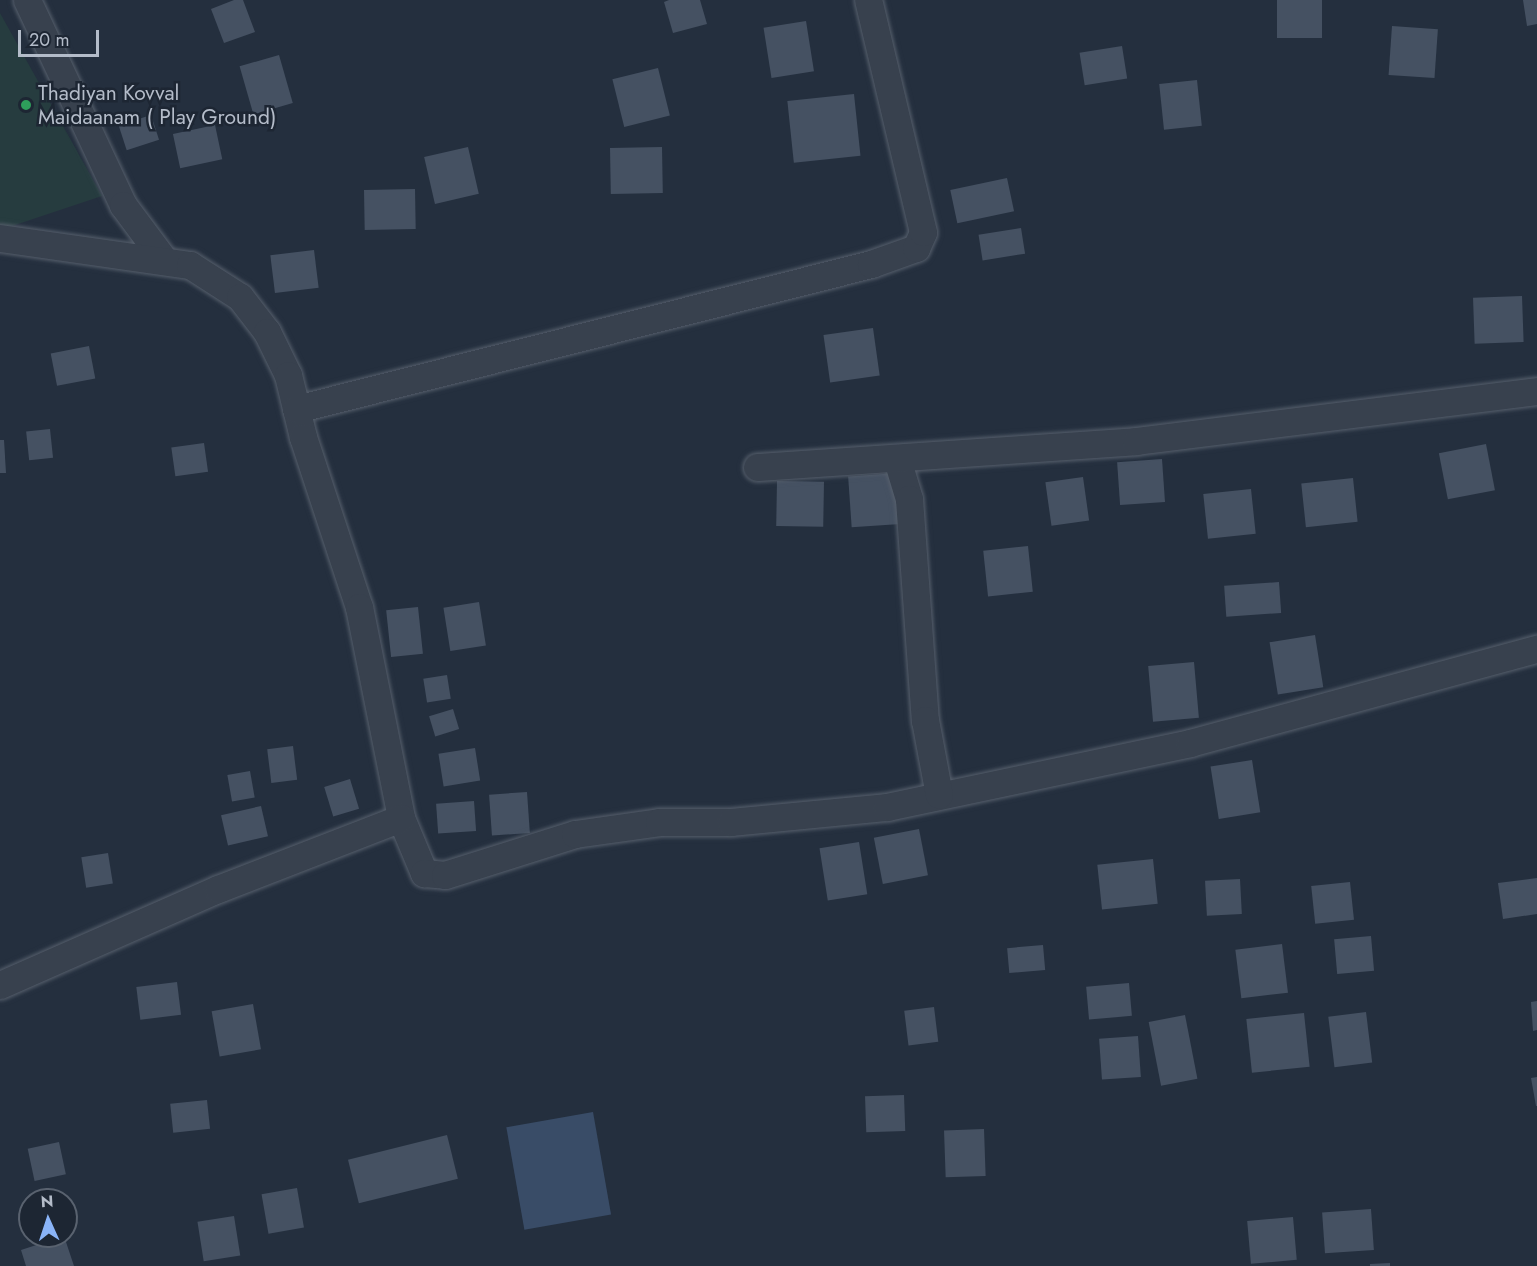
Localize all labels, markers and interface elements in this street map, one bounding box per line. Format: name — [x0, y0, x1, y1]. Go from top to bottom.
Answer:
scale bar — [21, 18, 102, 56]
text: 20 m — [29, 27, 69, 53]
place label: Thadiyan Kovval Maidaanam ( Play Ground) — [38, 80, 276, 130]
marker: Thadiyan Kovval Maidaanam ( Play Ground) — [19, 98, 33, 112]
north arrow — [18, 1188, 78, 1248]
text: N — [40, 1190, 54, 1213]

